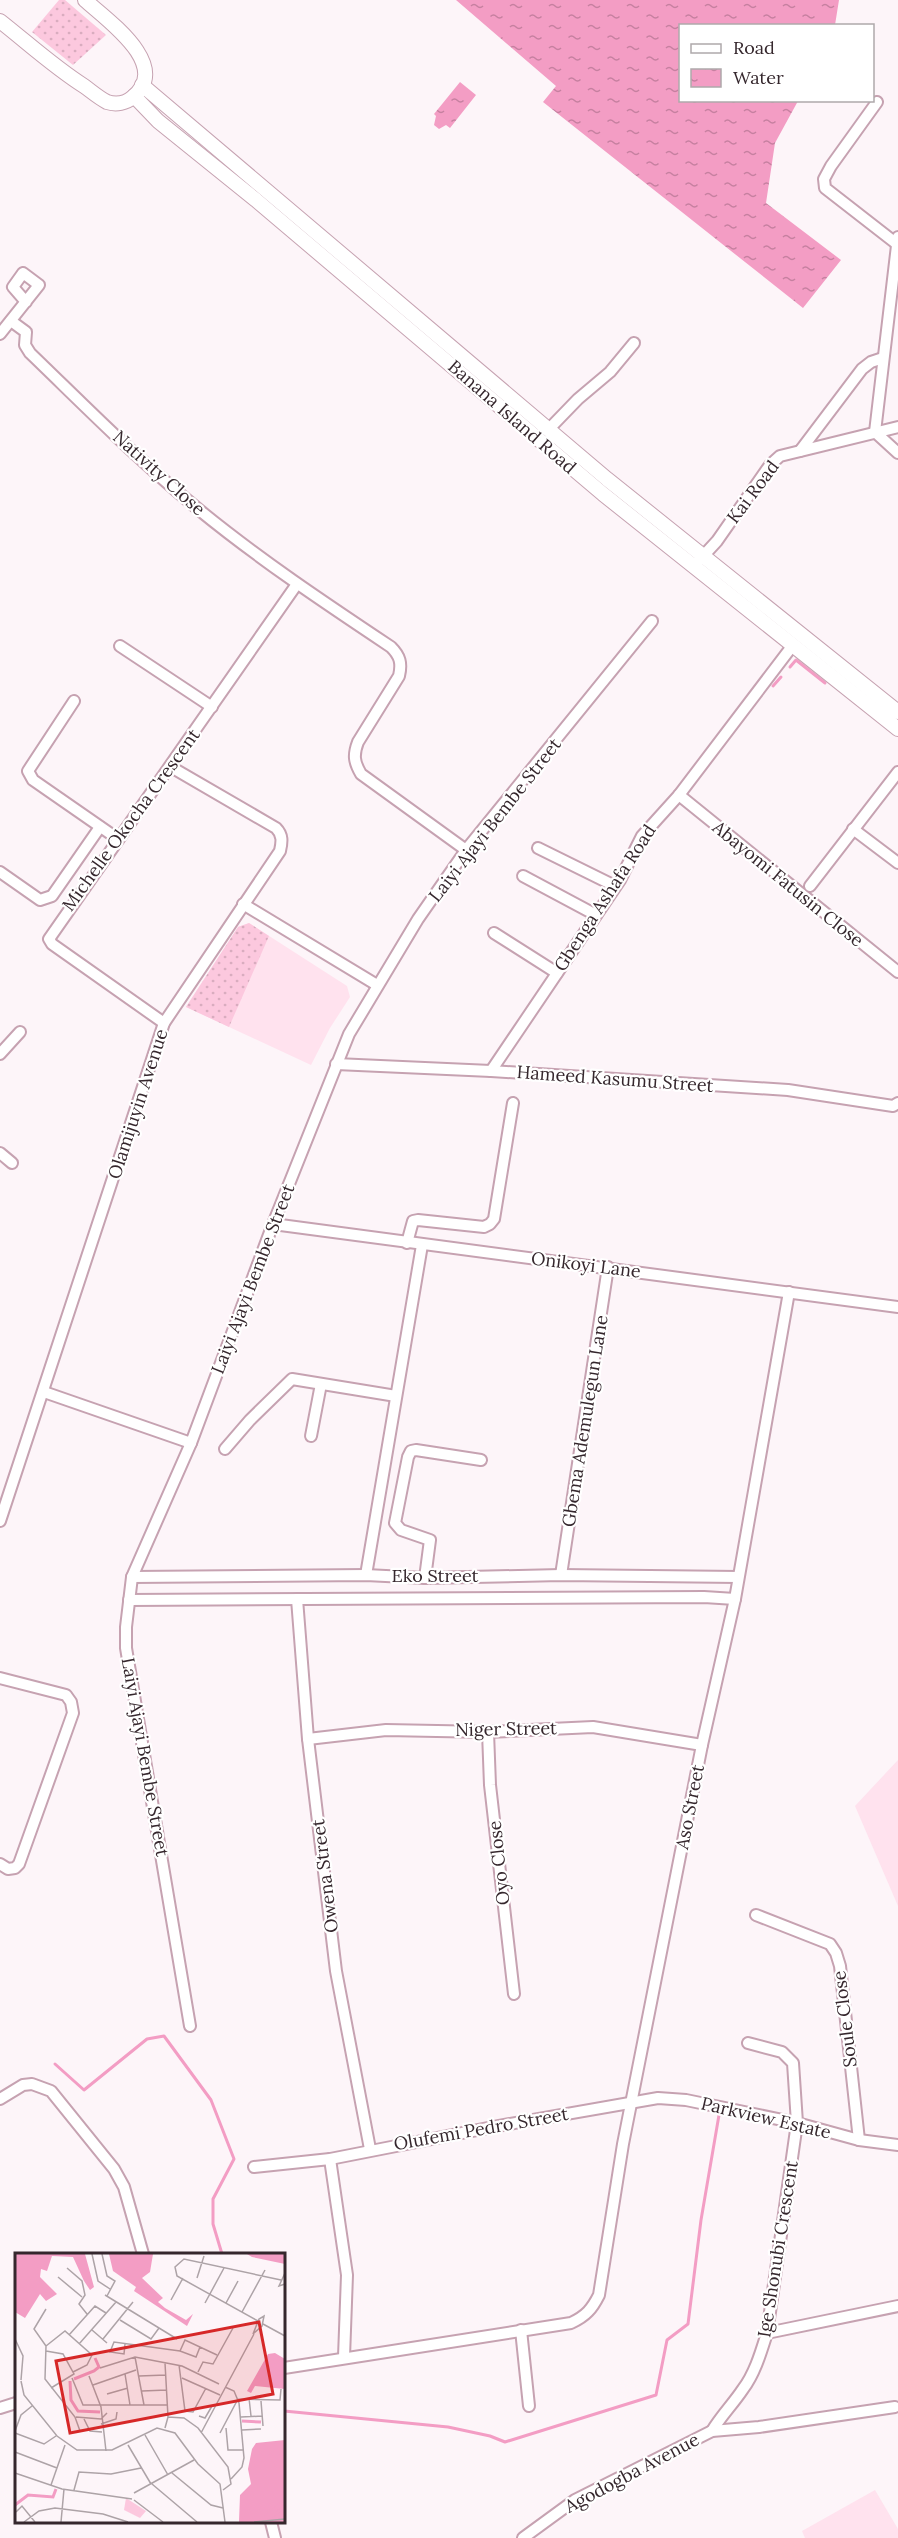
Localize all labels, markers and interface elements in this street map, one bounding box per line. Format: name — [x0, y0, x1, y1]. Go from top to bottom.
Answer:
legend — [679, 24, 874, 102]
text: Road — [733, 36, 775, 59]
text: Water — [733, 66, 784, 89]
street label: Banana Island Road — [444, 355, 581, 479]
street label: Nativity Close — [108, 425, 211, 520]
street label: Kai Road — [721, 455, 784, 528]
street label: Michelle Okocha Crescent — [57, 724, 205, 915]
street label: Laiyi Ajayi Bembe Street — [423, 733, 566, 906]
street label: Abayomi Fatusin Close — [707, 815, 869, 952]
street label: Gbenga Ashafa Road — [549, 820, 661, 975]
street label: Olamijuyin Avenue — [102, 1026, 173, 1182]
street label: Hameed Kasumu Street — [516, 1060, 714, 1097]
street label: Laiyi Ajayi Bembe Street — [206, 1180, 299, 1377]
street label: Onikoyi Lane — [530, 1246, 642, 1283]
street label: Gbema Ademulegun Lane — [556, 1313, 613, 1529]
street label: Eko Street — [391, 1564, 479, 1587]
street label: Laiyi Ajayi Bembe Street — [117, 1656, 174, 1858]
street label: Niger Street — [455, 1716, 557, 1741]
street label: Aso Street — [670, 1763, 709, 1852]
street label: Owena Street — [306, 1818, 343, 1934]
street label: Oyo Close — [483, 1819, 514, 1907]
street label: Soule Close — [827, 1969, 862, 2069]
street label: Parkview Estate — [699, 2091, 834, 2144]
street label: Olufemi Pedro Street — [392, 2102, 570, 2155]
street label: Ige Shonubi Crescent — [752, 2159, 803, 2339]
inset map — [15, 2253, 285, 2523]
street label: Agodogba Avenue — [560, 2427, 703, 2518]

